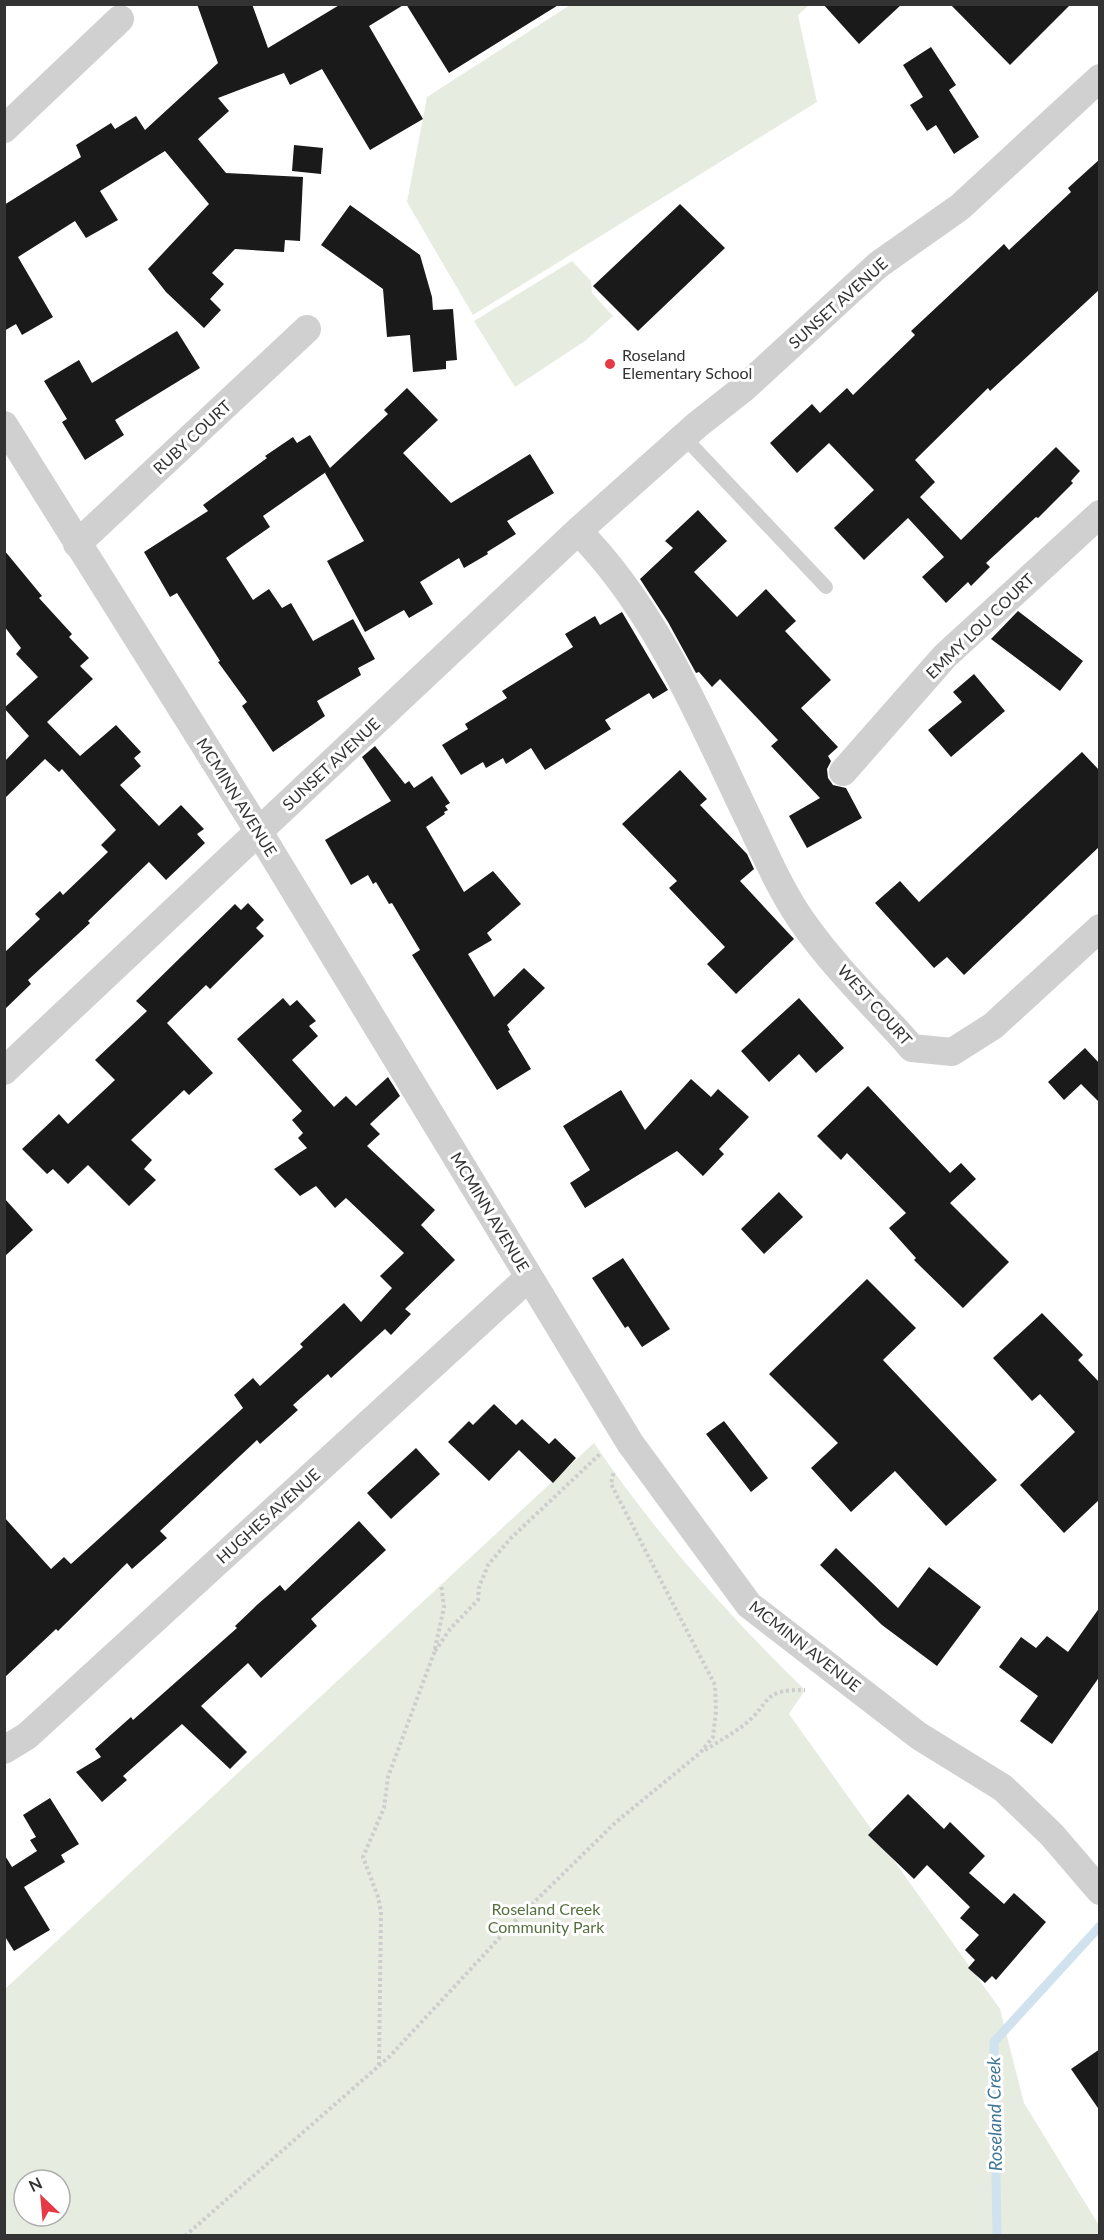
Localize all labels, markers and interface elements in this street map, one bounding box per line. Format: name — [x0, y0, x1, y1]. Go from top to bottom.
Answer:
street label: SUNSET AVENUE — [784, 253, 891, 352]
place label: Roseland Elementary School — [622, 345, 752, 382]
marker: Roseland Elementary School — [603, 357, 617, 371]
street label: RUBY COURT — [149, 395, 235, 477]
street label: EMMY LOU COURT — [922, 569, 1038, 682]
street label: SUNSET AVENUE — [278, 714, 383, 814]
street label: MCMINN AVENUE — [193, 734, 282, 859]
street label: WEST COURT — [834, 961, 917, 1049]
street label: MCMINN AVENUE — [447, 1149, 534, 1275]
street label: HUGHES AVENUE — [212, 1464, 323, 1567]
street label: MCMINN AVENUE — [746, 1596, 865, 1695]
park label: Roseland Creek Community Park — [488, 1899, 605, 1936]
water label: Roseland Creek — [982, 2056, 1006, 2171]
north arrow — [12, 2168, 72, 2228]
text: N — [26, 2173, 45, 2195]

